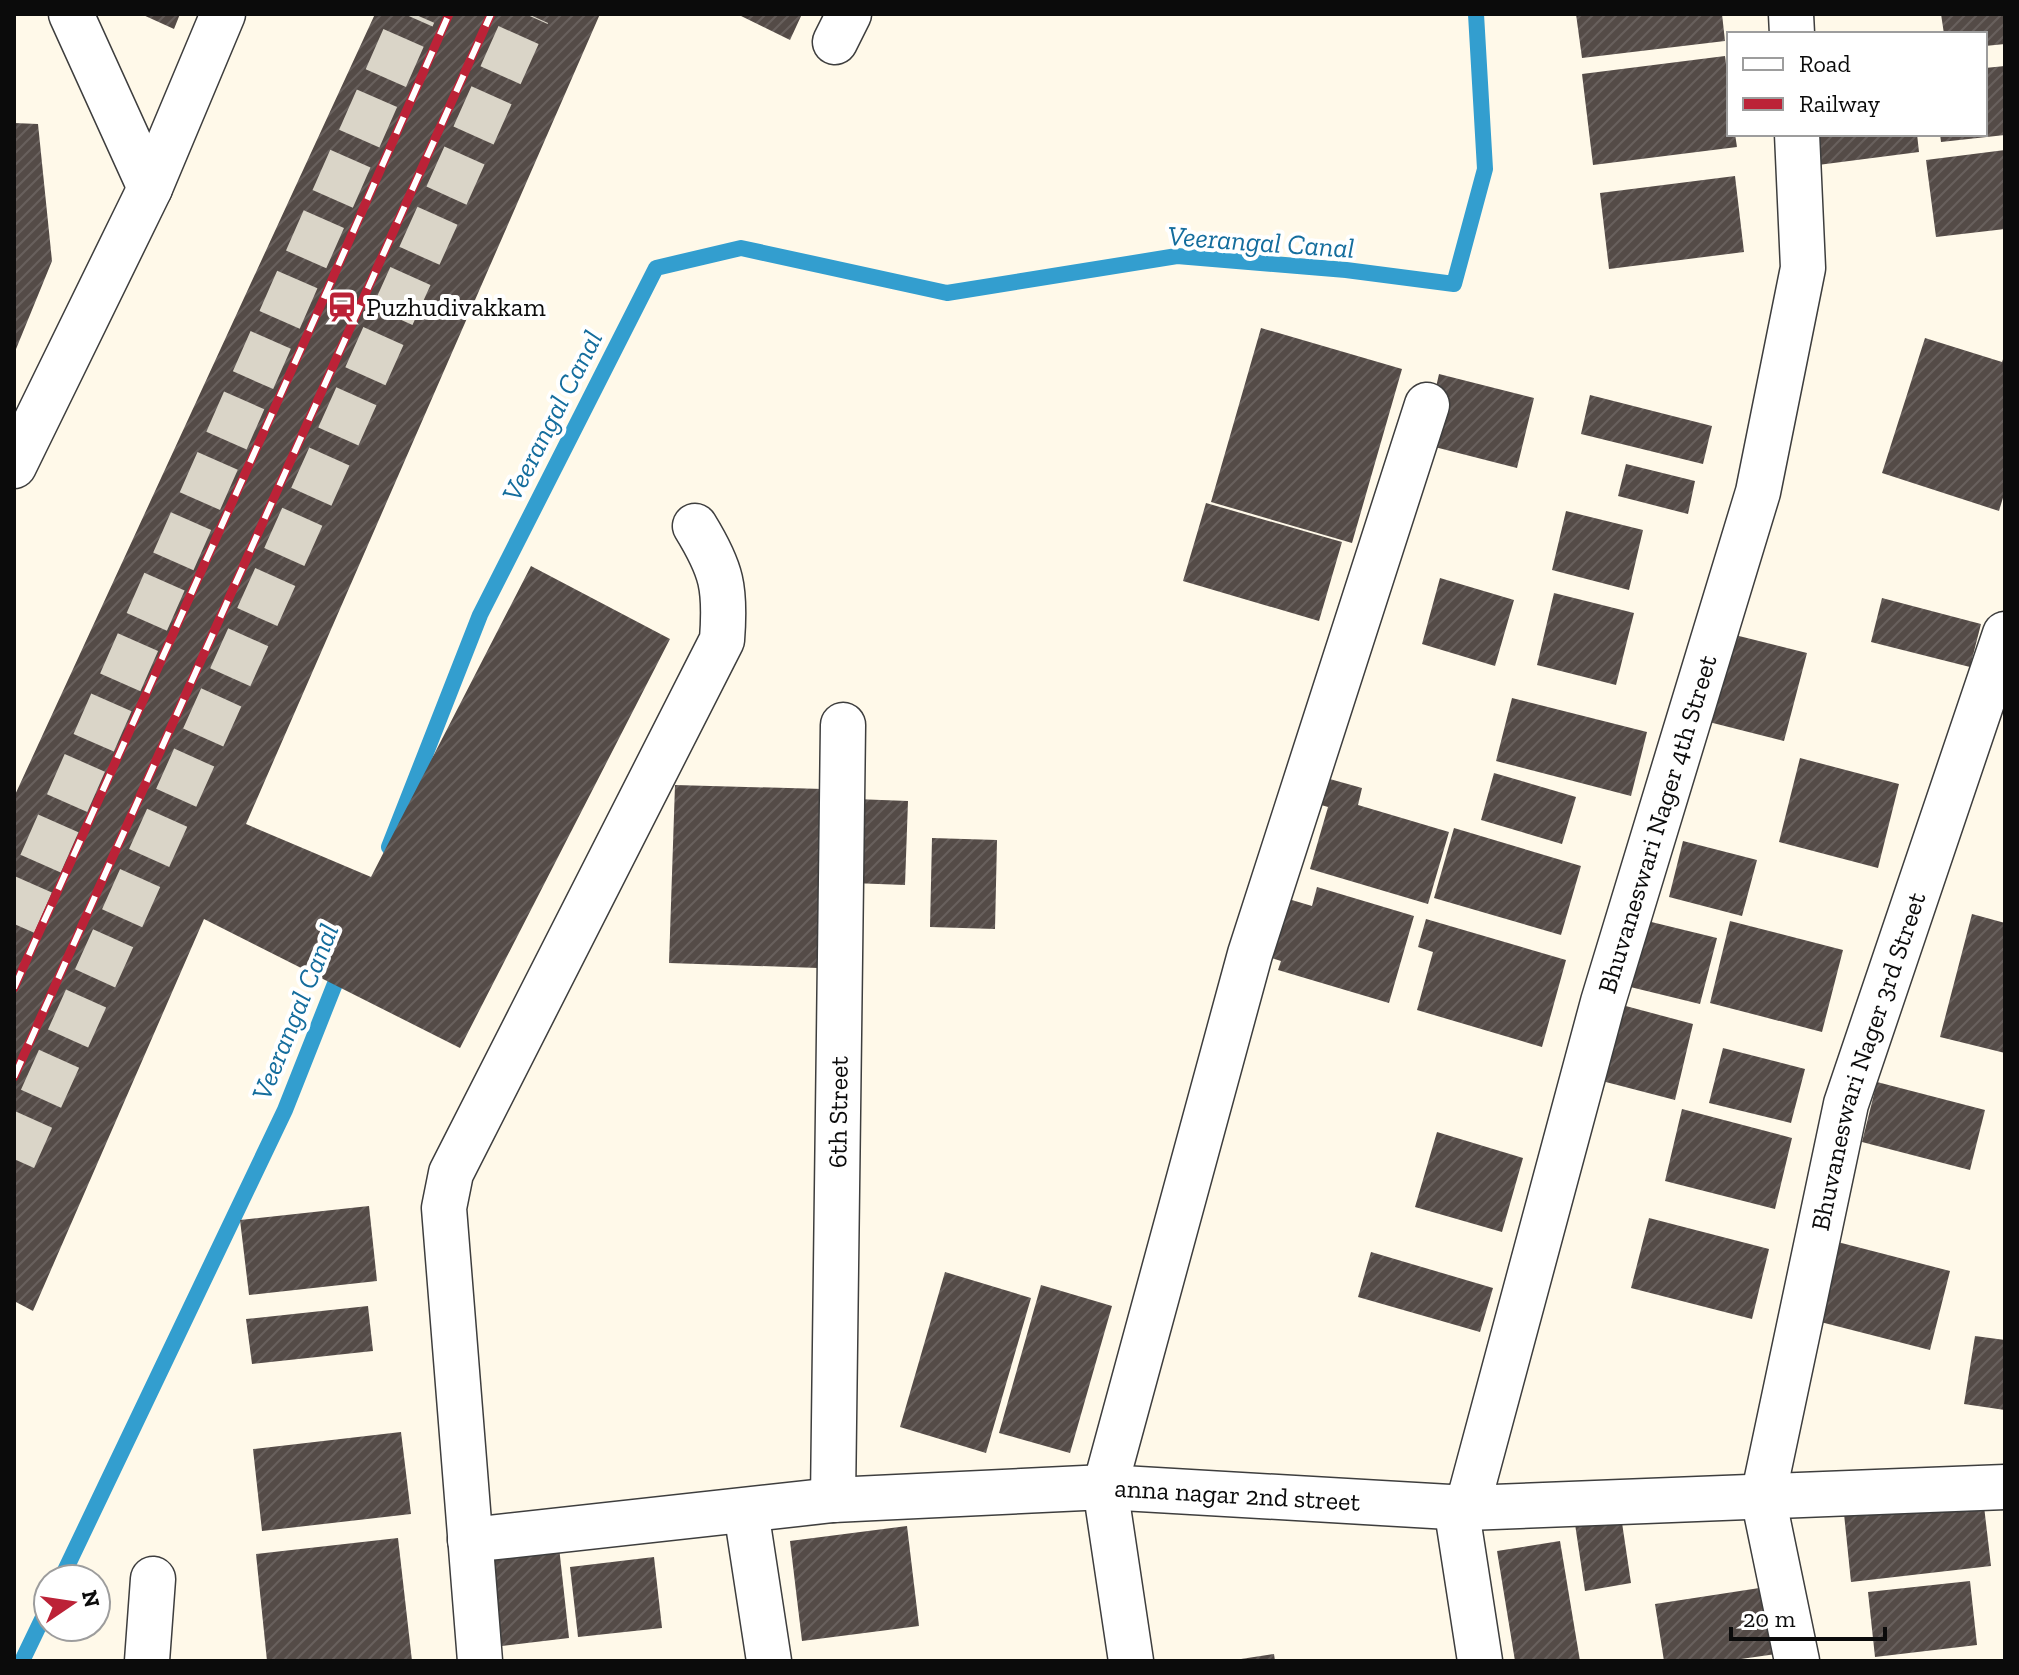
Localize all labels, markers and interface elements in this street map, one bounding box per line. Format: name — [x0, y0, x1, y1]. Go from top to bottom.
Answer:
legend — [1727, 32, 1987, 136]
text: Road — [1799, 49, 1851, 78]
text: Railway — [1799, 89, 1881, 118]
water label: Veerangal Canal — [1166, 219, 1356, 265]
station icon: Puzhudivakkam — [325, 290, 359, 324]
place label: Puzhudivakkam — [366, 291, 546, 323]
water label: Veerangal Canal — [495, 325, 609, 507]
street label: Bhuvaneswari Nager 4th Street — [1591, 651, 1724, 997]
street label: Bhuvaneswari Nager 3rd Street — [1804, 888, 1933, 1234]
water label: Veerangal Canal — [245, 919, 345, 1105]
street label: 6th Street — [821, 1055, 855, 1168]
street label: anna nagar 2nd street — [1113, 1472, 1361, 1518]
north arrow — [32, 1563, 112, 1643]
text: N — [76, 1587, 106, 1610]
scale bar — [1731, 1591, 1885, 1641]
text: 20 m — [1743, 1604, 1796, 1633]

